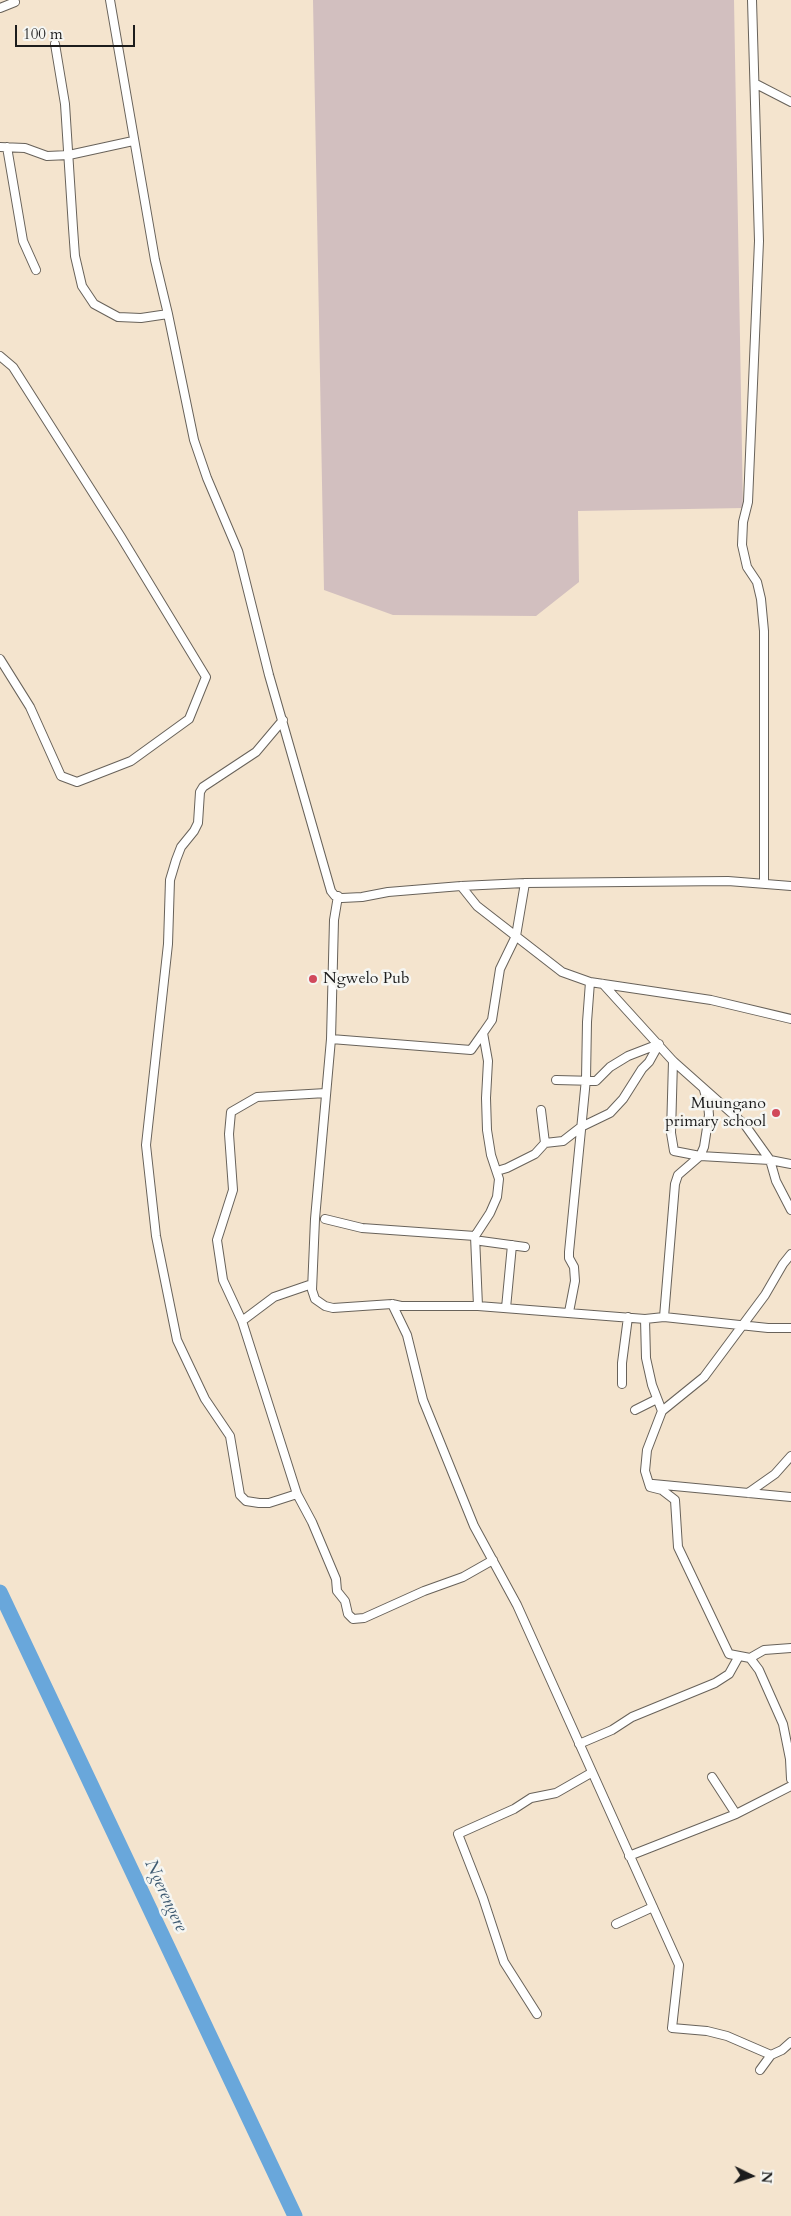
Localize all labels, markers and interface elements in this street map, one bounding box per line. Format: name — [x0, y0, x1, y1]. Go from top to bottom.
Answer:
scale bar — [18, 15, 138, 47]
text: 100 m — [23, 24, 63, 44]
place label: Ngwelo Pub — [323, 969, 410, 989]
marker: Ngwelo Pub — [307, 973, 319, 985]
place label: Muungano primary school — [665, 1094, 766, 1132]
marker: Muungano primary school — [770, 1107, 782, 1119]
water label: Ngerengere — [139, 1856, 191, 1936]
north arrow — [726, 2151, 776, 2201]
text: N — [757, 2170, 776, 2184]

